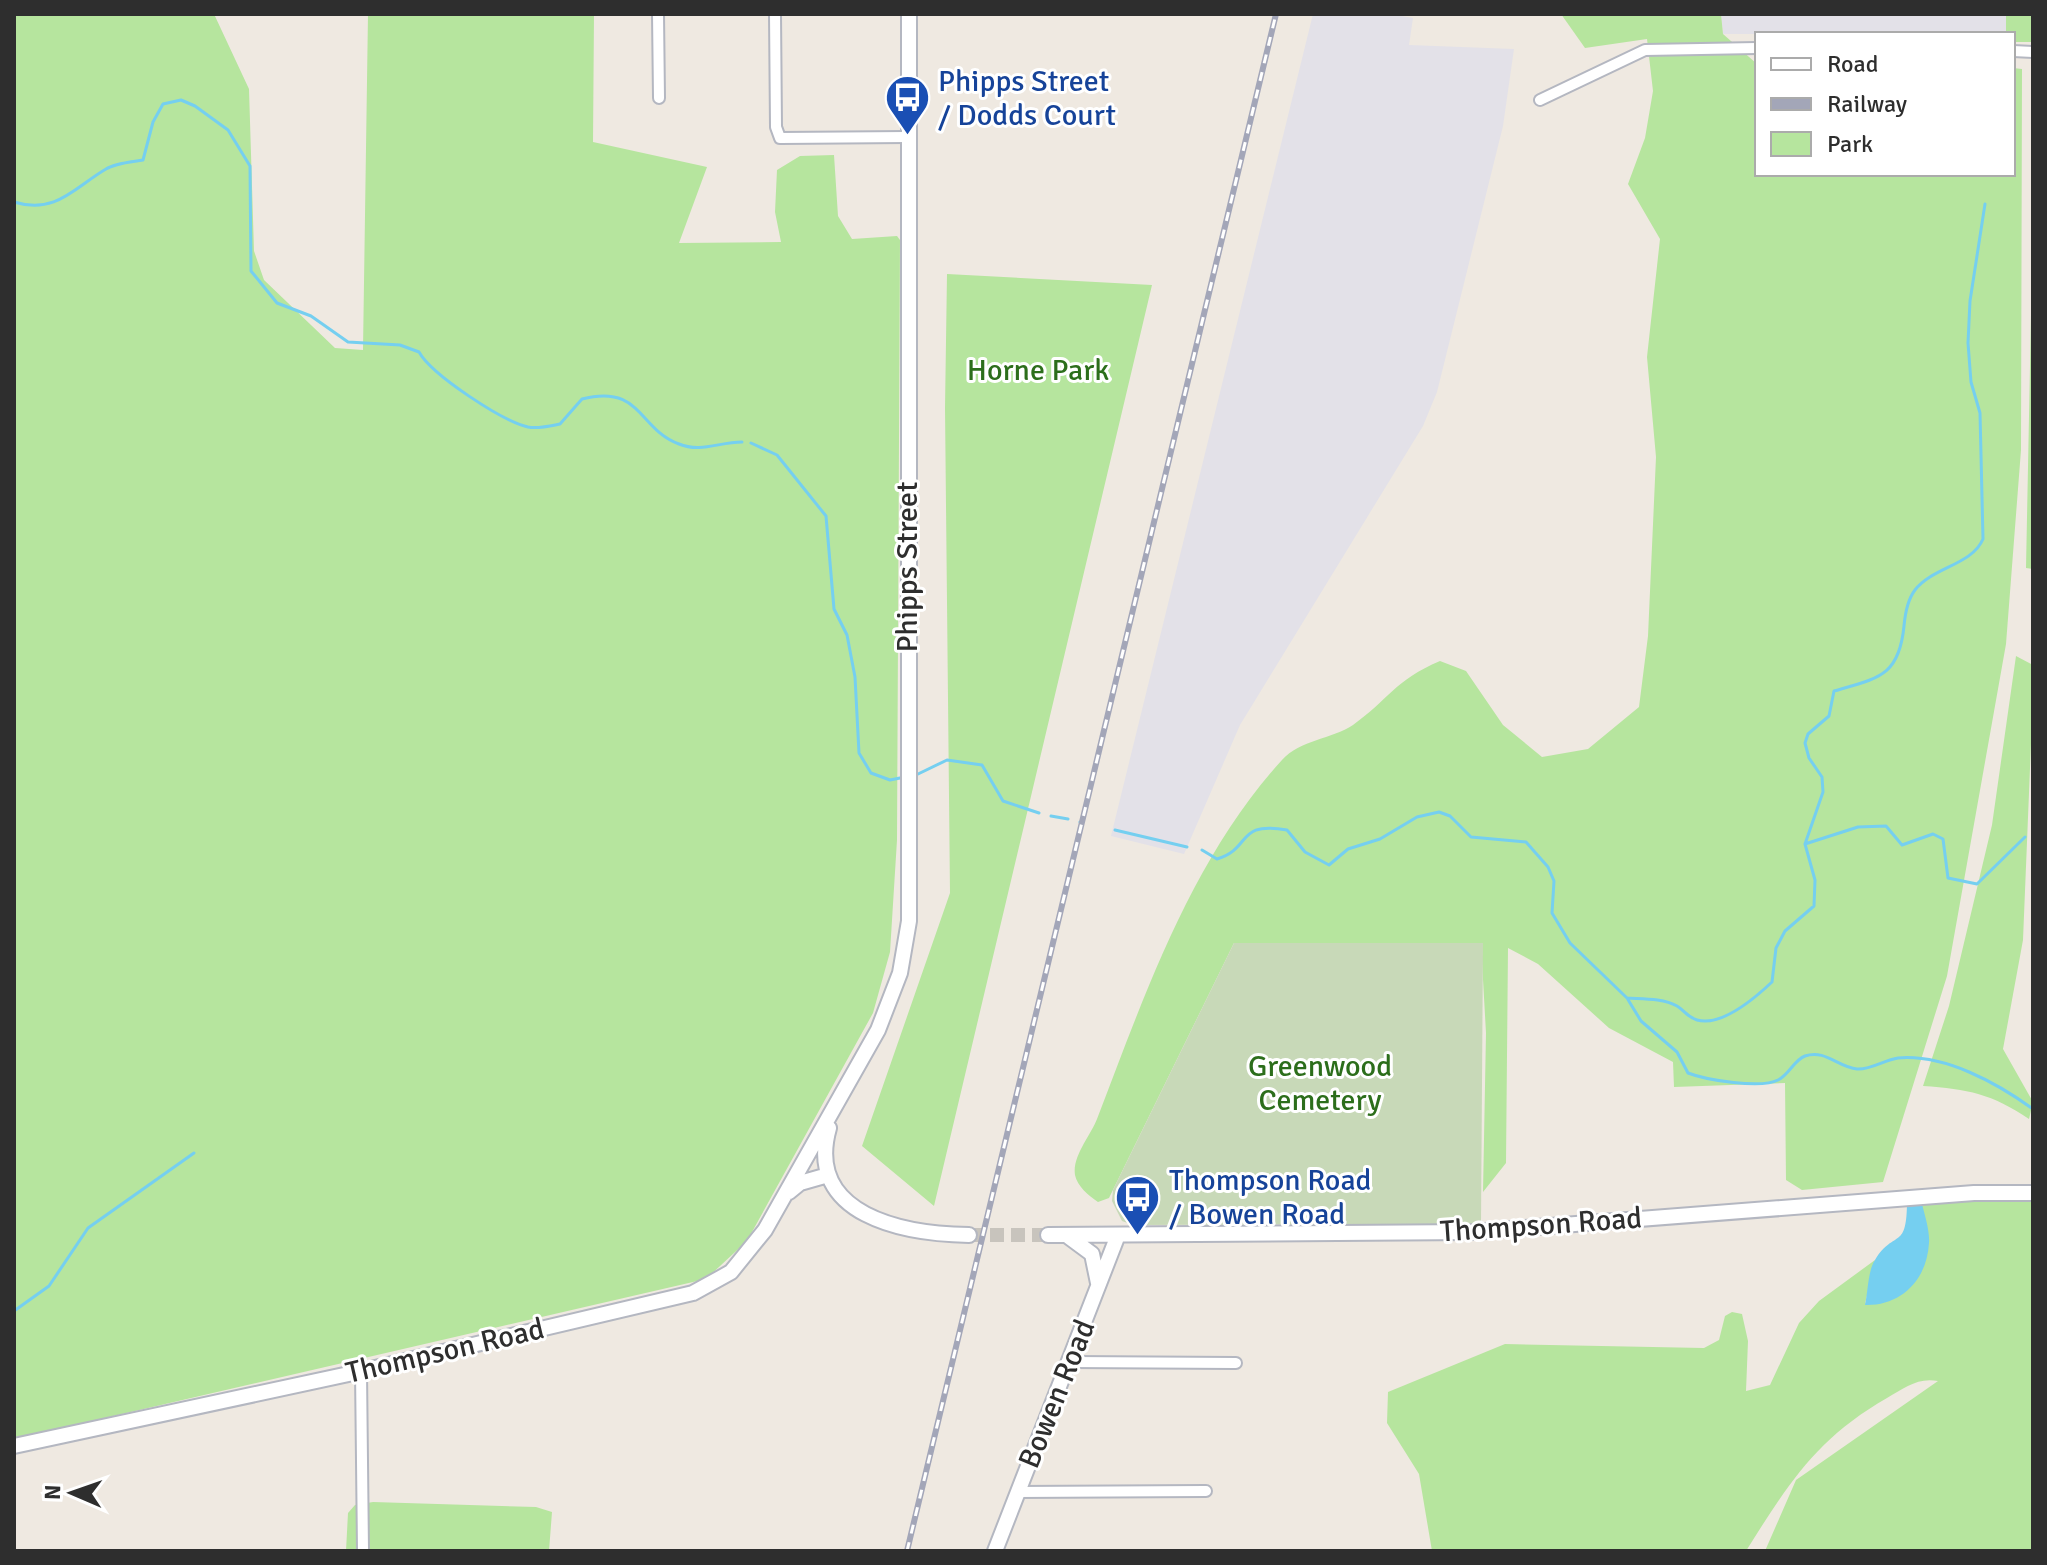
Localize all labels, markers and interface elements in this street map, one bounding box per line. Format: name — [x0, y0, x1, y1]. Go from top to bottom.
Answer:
legend — [1755, 32, 2015, 176]
text: Road — [1827, 49, 1878, 79]
place label: Phipps Street / Dodds Court — [938, 63, 1116, 134]
bus stop icon: Phipps Street / Dodds Court — [883, 74, 931, 137]
text: Railway — [1827, 89, 1907, 119]
text: Park — [1827, 129, 1873, 159]
park label: Horne Park — [967, 352, 1109, 389]
street label: Phipps Street — [889, 481, 926, 653]
park label: Greenwood Cemetery — [1248, 1048, 1392, 1119]
place label: Thompson Road / Bowen Road — [1169, 1162, 1371, 1233]
bus stop icon: Thompson Road / Bowen Road — [1114, 1173, 1162, 1236]
street label: Thompson Road — [1439, 1199, 1643, 1251]
street label: Thompson Road — [342, 1310, 548, 1392]
street label: Bowen Road — [1010, 1314, 1104, 1474]
north arrow — [32, 1453, 112, 1533]
text: N — [39, 1484, 66, 1500]

